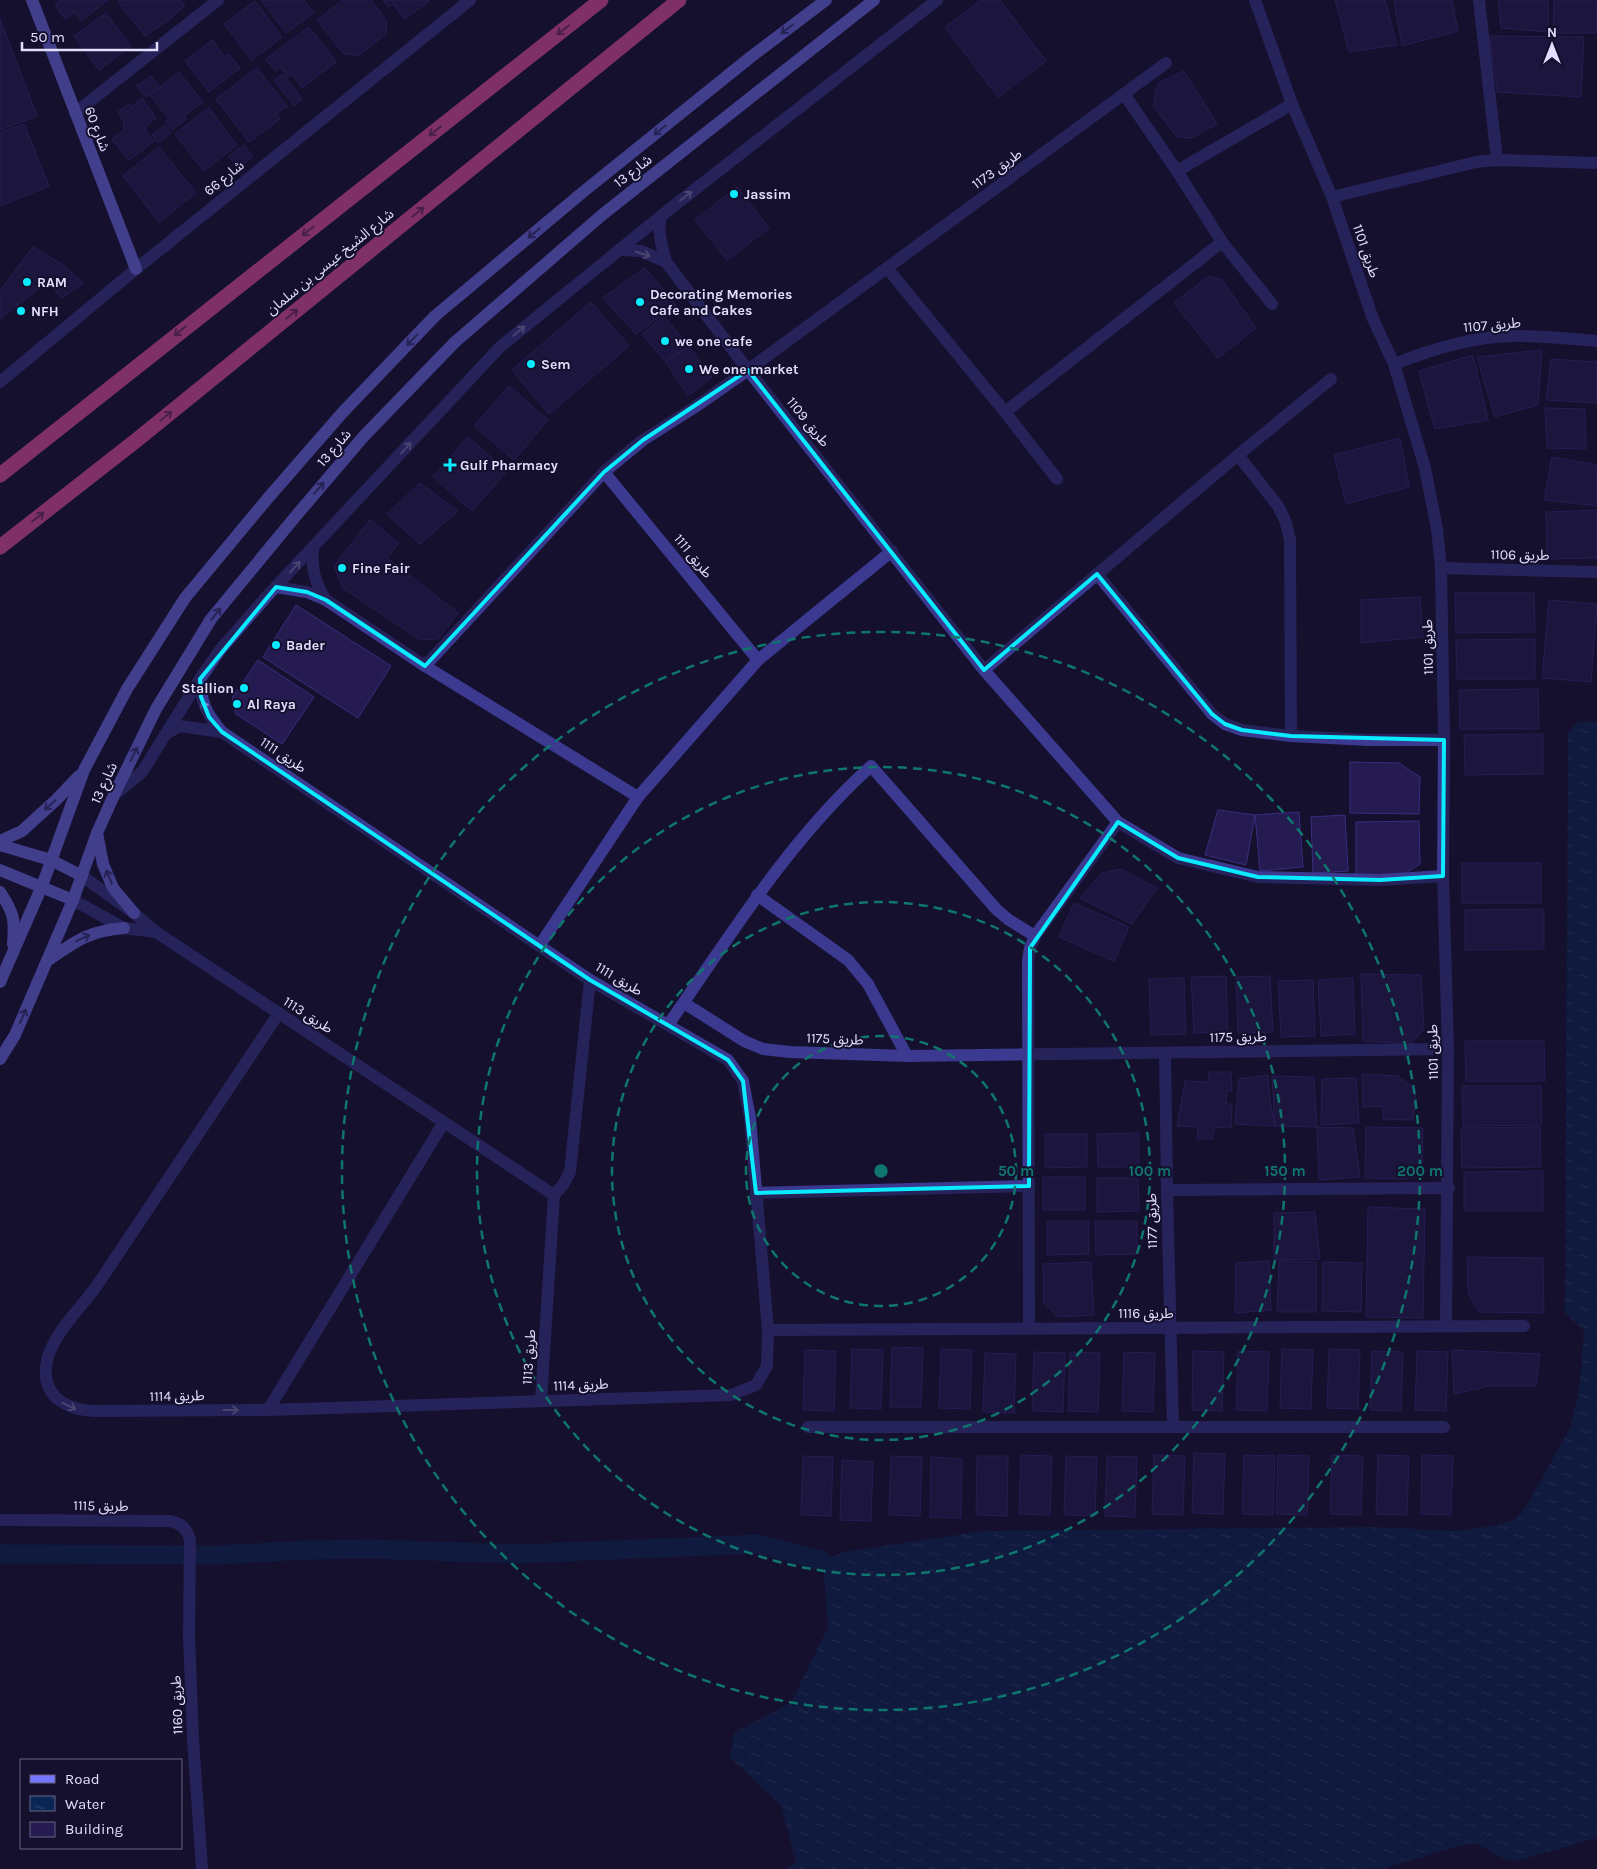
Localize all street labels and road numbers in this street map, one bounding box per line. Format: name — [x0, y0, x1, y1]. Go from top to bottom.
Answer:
street label: شارع 60 — [79, 104, 113, 155]
street label: طريق 1173 — [969, 145, 1026, 194]
street label: شارع 13 — [611, 151, 657, 193]
street label: شارع 66 — [201, 157, 249, 201]
street label: شارع الشيخ عيسى بن سلمان — [263, 205, 398, 320]
street label: طريق 1101 — [1348, 222, 1383, 280]
street label: طريق 1107 — [1463, 314, 1522, 337]
street label: طريق 1109 — [782, 394, 833, 451]
street label: شارع 13 — [313, 426, 356, 471]
street label: طريق 1111 — [669, 530, 716, 582]
street label: طريق 1106 — [1490, 546, 1550, 565]
street label: طريق 1101 — [1419, 619, 1438, 675]
street label: طريق 1111 — [256, 733, 309, 777]
street label: شارع 13 — [87, 760, 123, 807]
street label: طريق 1111 — [592, 958, 646, 1001]
street label: طريق 1113 — [280, 993, 336, 1038]
street label: طريق 1101 — [1424, 1024, 1443, 1080]
street label: طريق 1175 — [1209, 1028, 1267, 1047]
street label: طريق 1175 — [806, 1030, 864, 1049]
street label: طريق 1177 — [1143, 1193, 1162, 1249]
street label: طريق 1116 — [1118, 1305, 1174, 1323]
street label: طريق 1113 — [519, 1329, 540, 1385]
street label: طريق 1114 — [553, 1376, 609, 1395]
street label: طريق 1114 — [149, 1387, 205, 1406]
street label: طريق 1115 — [73, 1497, 129, 1516]
street label: طريق 1160 — [167, 1675, 188, 1735]

